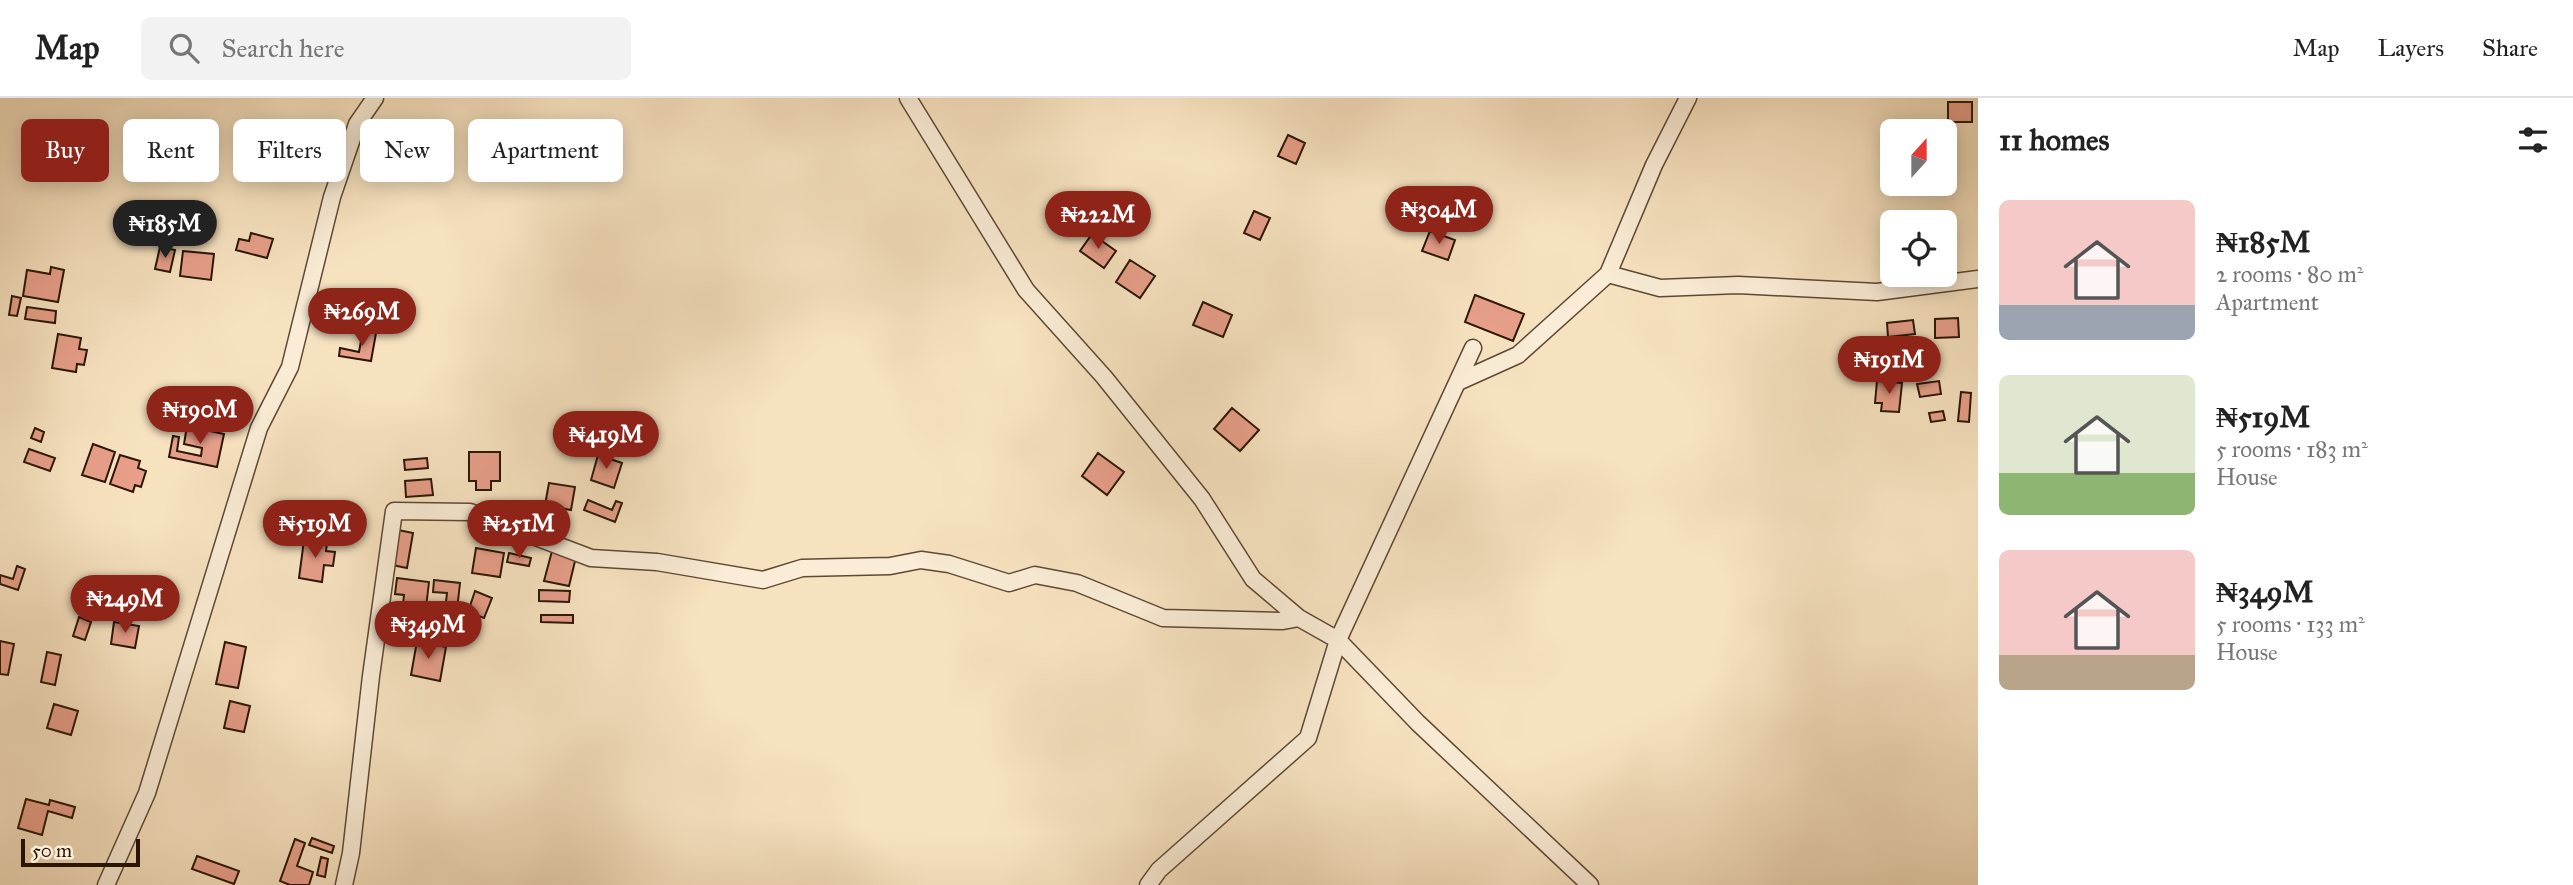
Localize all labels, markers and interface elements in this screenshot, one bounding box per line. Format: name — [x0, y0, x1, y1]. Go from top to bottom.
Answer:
search box — [141, 17, 631, 80]
text: Map — [35, 28, 99, 68]
icon: search — [165, 29, 203, 67]
text: Search here — [221, 32, 345, 64]
text: Map — [2293, 33, 2340, 63]
text: Layers — [2378, 33, 2444, 63]
text: Share — [2482, 33, 2538, 63]
chip: Buy — [21, 119, 109, 182]
chip: Rent — [123, 119, 219, 182]
chip: Filters — [233, 119, 346, 182]
chip: New — [360, 119, 454, 182]
chip: Apartment — [468, 119, 623, 182]
north arrow — [1880, 119, 1956, 196]
map controls — [1880, 119, 1957, 287]
icon: filters — [2514, 121, 2552, 159]
text: 11 homes — [1999, 122, 2110, 158]
pin: ₦304M — [1390, 186, 1488, 246]
pin: ₦222M — [1049, 192, 1147, 251]
text: ₦304M — [1401, 195, 1477, 223]
pin: ₦185M — [116, 200, 214, 260]
text: ₦222M — [1061, 200, 1135, 228]
text: ₦185M — [129, 209, 201, 237]
button: locate — [1880, 210, 1957, 287]
text: ₦185M — [2216, 224, 2310, 260]
icon: home — [2055, 228, 2139, 312]
text: 2 rooms · 80 m² — [2216, 260, 2363, 288]
pin: ₦269M — [313, 288, 411, 348]
text: Apartment — [2216, 288, 2319, 316]
text: ₦269M — [324, 297, 400, 325]
pin: ₦191M — [1840, 336, 1938, 396]
text: ₦191M — [1854, 345, 1924, 373]
pin: ₦190M — [151, 386, 249, 446]
text: ₦190M — [163, 395, 237, 423]
text: ₦519M — [2216, 399, 2310, 435]
icon: home — [2055, 403, 2139, 487]
pin: ₦419M — [557, 412, 655, 471]
text: ₦419M — [569, 420, 643, 448]
text: 5 rooms · 183 m² — [2216, 435, 2368, 463]
text: House — [2216, 463, 2278, 491]
pin: ₦519M — [266, 500, 364, 560]
pin: ₦251M — [470, 500, 568, 560]
text: ₦519M — [279, 509, 351, 537]
text: ₦251M — [483, 509, 555, 537]
text: ₦349M — [2216, 574, 2313, 610]
pin: ₦249M — [76, 575, 174, 635]
icon: home — [2055, 578, 2139, 662]
text: ₦249M — [87, 584, 163, 612]
pin: ₦349M — [379, 602, 477, 661]
text: ₦349M — [391, 610, 465, 638]
text: 5 rooms · 133 m² — [2216, 610, 2365, 638]
text: House — [2216, 638, 2278, 666]
scale bar — [21, 836, 140, 868]
text: 50 m — [32, 839, 72, 862]

